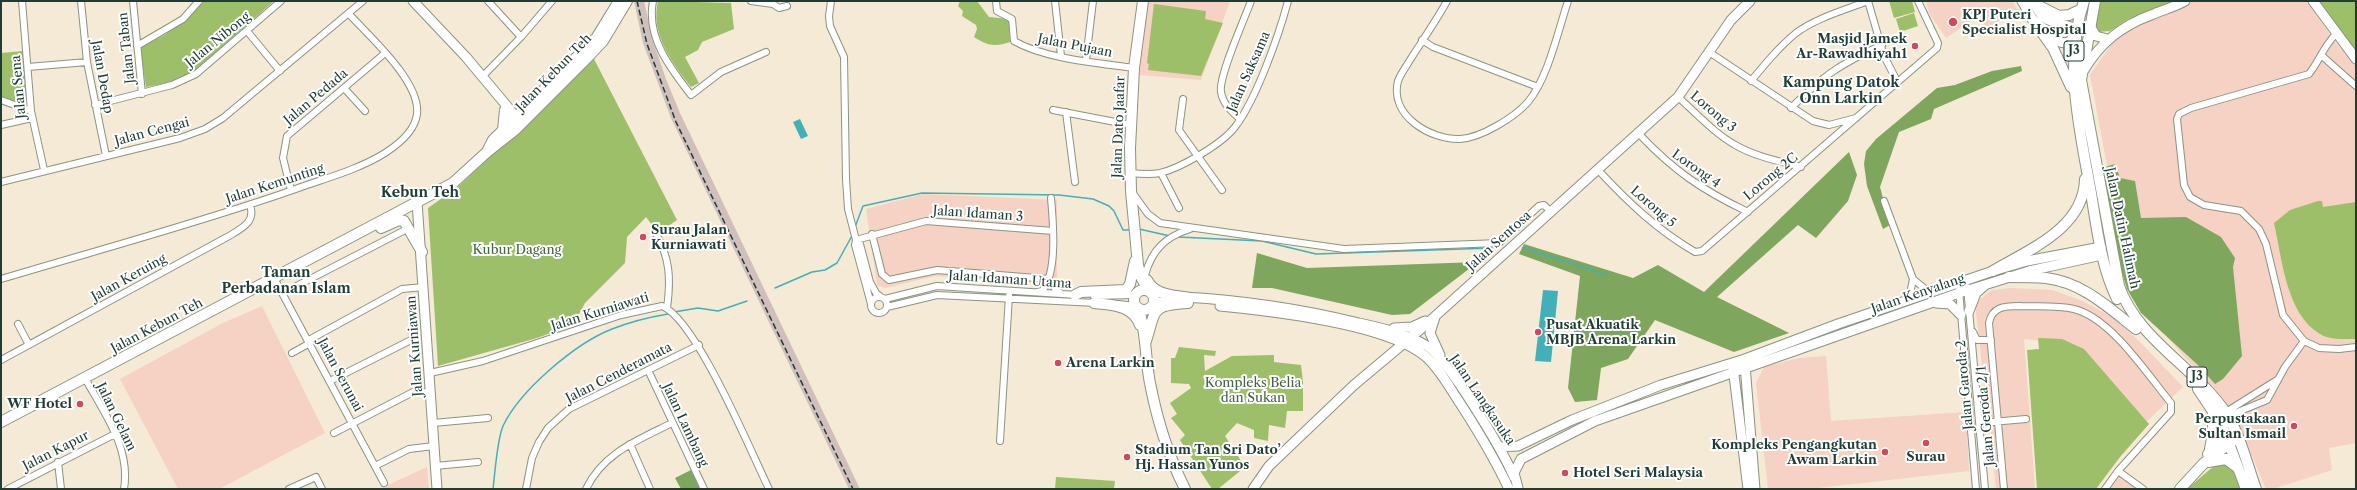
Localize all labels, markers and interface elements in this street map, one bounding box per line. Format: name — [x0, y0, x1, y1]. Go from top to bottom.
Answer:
place label: KPJ Puteri Specialist Hospital — [1962, 7, 2086, 38]
street label: Jalan Nibong — [182, 9, 254, 71]
street label: Jalan Taban — [115, 11, 139, 85]
marker: KPJ Puteri Specialist Hospital — [1947, 16, 1959, 28]
street label: Jalan Saksama — [1224, 29, 1274, 115]
street label: Jalan Kebun Teh — [513, 31, 595, 115]
street label: Jalan Pujaan — [1036, 31, 1114, 61]
place label: Masjid Jamek Ar-Rawadhiyah1 — [1796, 31, 1907, 62]
street label: Jalan Dedap — [88, 39, 116, 115]
marker: Masjid Jamek Ar-Rawadhiyah1 — [1910, 41, 1920, 51]
road number: J3 — [2064, 41, 2084, 61]
street label: Jalan Sena — [8, 55, 30, 119]
street label: Jalan Pedada — [281, 66, 351, 128]
district label: Kampung Datok Onn Larkin — [1782, 75, 1900, 108]
street label: Jalan Dato Jaafar — [1109, 76, 1129, 178]
street label: Lorong 3 — [1687, 88, 1739, 136]
street label: Jalan Cengai — [113, 115, 191, 149]
street label: Lorong 4 — [1669, 147, 1723, 191]
street label: Lorong 2C — [1741, 150, 1801, 204]
street label: Jalan Kemunting — [224, 161, 326, 207]
street label: Jalan Datin Halimah — [2101, 166, 2143, 290]
street label: Lorong 5 — [1627, 183, 1679, 231]
district label: Kebun Teh — [381, 185, 459, 201]
street label: Jalan Idaman 3 — [932, 203, 1024, 225]
street label: Jalan Sentosa — [1463, 208, 1535, 274]
place label: Surau Jalan Kurniawati — [651, 222, 727, 253]
marker: Surau Jalan Kurniawati — [638, 232, 648, 242]
park label: Kubur Dagang — [473, 242, 561, 258]
street label: Jalan Keruing — [89, 251, 169, 305]
district label: Taman Perbadanan Islam — [221, 265, 351, 298]
street label: Jalan Idaman Utama — [948, 268, 1072, 292]
street label: Jalan Kenyalang — [1869, 271, 1967, 317]
street label: Jalan Kurniawati — [549, 290, 651, 334]
street label: Jalan Kebun Teh — [108, 295, 206, 357]
street label: Jalan Kurniawan — [404, 295, 426, 397]
place label: Pusat Akuatik MBJB Arena Larkin — [1546, 317, 1676, 348]
marker: Pusat Akuatik MBJB Arena Larkin — [1533, 327, 1543, 337]
street label: Jalan Serunai — [314, 336, 366, 414]
street label: Jalan Cenderamata — [563, 340, 675, 406]
street label: Jalan Garoda 2 — [1953, 340, 1977, 430]
street label: Jalan Langkasuka — [1446, 352, 1518, 448]
place label: Arena Larkin — [1066, 355, 1155, 371]
marker: Arena Larkin — [1053, 358, 1063, 368]
street label: Jalan Geroda 2/1 — [1974, 365, 1998, 467]
road number: J3 — [2187, 367, 2207, 387]
park label: Kompleks Belia dan Sukan — [1205, 375, 1301, 406]
street label: Jalan Gelam — [93, 380, 139, 454]
street label: Jalan Lambang — [659, 381, 711, 469]
place label: WF Hotel — [7, 396, 72, 412]
marker: WF Hotel — [75, 399, 85, 409]
place label: Perpustakaan Sultan Ismail — [2195, 411, 2286, 442]
marker: Perpustakaan Sultan Ismail — [2289, 421, 2299, 431]
street label: Jalan Kapur — [20, 428, 92, 474]
place label: Kompleks Pengangkutan Awam Larkin — [1711, 437, 1877, 468]
marker: Surau — [1921, 438, 1931, 448]
place label: Stadium Tan Sri Dato’ Hj. Hassan Yunos — [1135, 442, 1281, 473]
marker: Kompleks Pengangkutan Awam Larkin — [1880, 447, 1890, 457]
place label: Surau — [1906, 449, 1946, 465]
marker: Stadium Tan Sri Dato’ Hj. Hassan Yunos — [1122, 452, 1132, 462]
place label: Hotel Seri Malaysia — [1573, 465, 1703, 481]
marker: Hotel Seri Malaysia — [1560, 468, 1570, 478]

